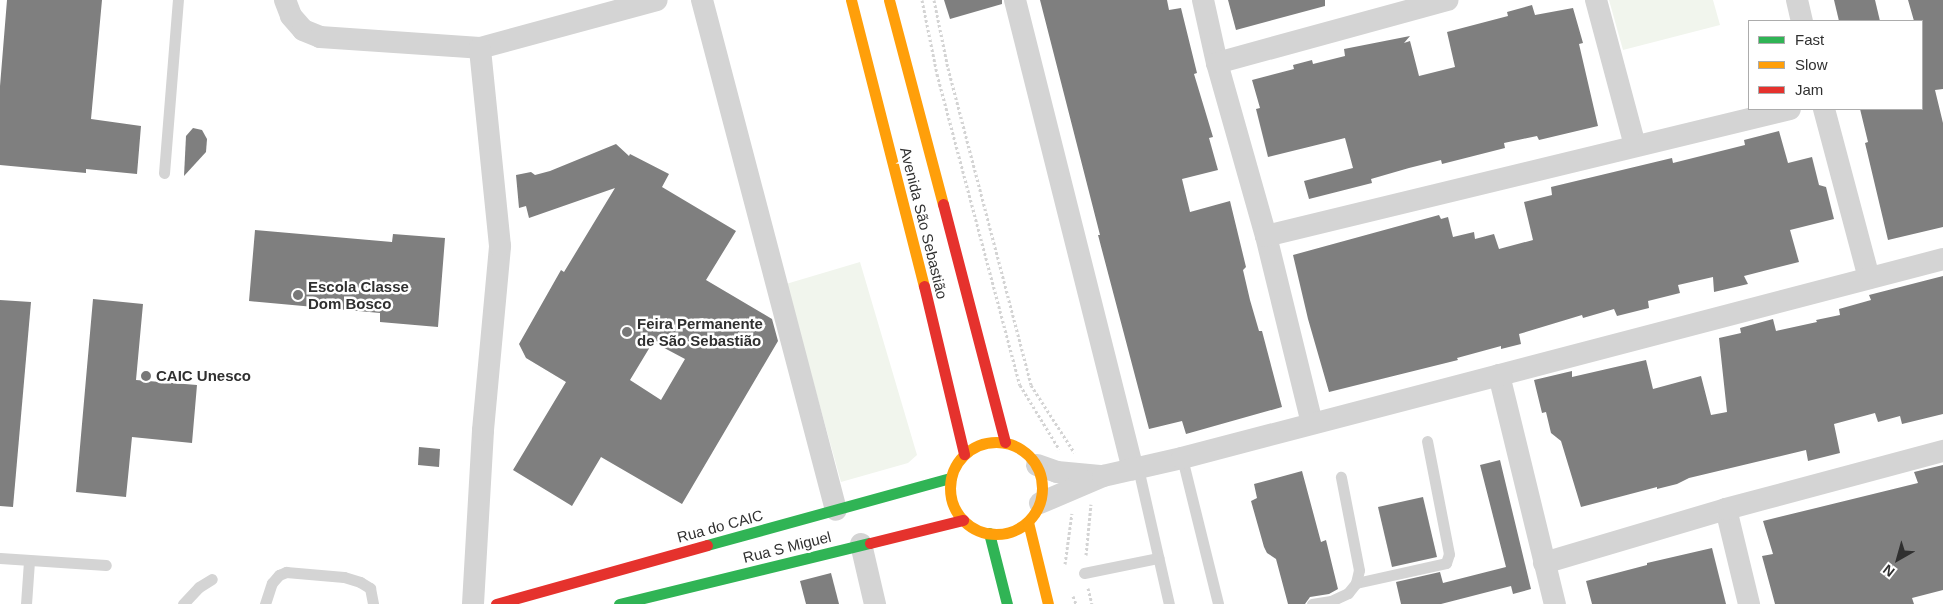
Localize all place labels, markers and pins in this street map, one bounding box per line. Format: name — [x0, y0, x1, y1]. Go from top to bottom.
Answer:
place label: Escola Classe Dom Bosco — [308, 277, 409, 312]
marker: Escola Classe Dom Bosco — [292, 289, 304, 301]
place label: Feira Permanente de São Sebastião — [637, 314, 763, 349]
marker: Feira Permanente de São Sebastião — [621, 326, 633, 338]
place label: CAIC Unesco — [156, 367, 251, 385]
marker: CAIC Unesco — [140, 370, 152, 382]

